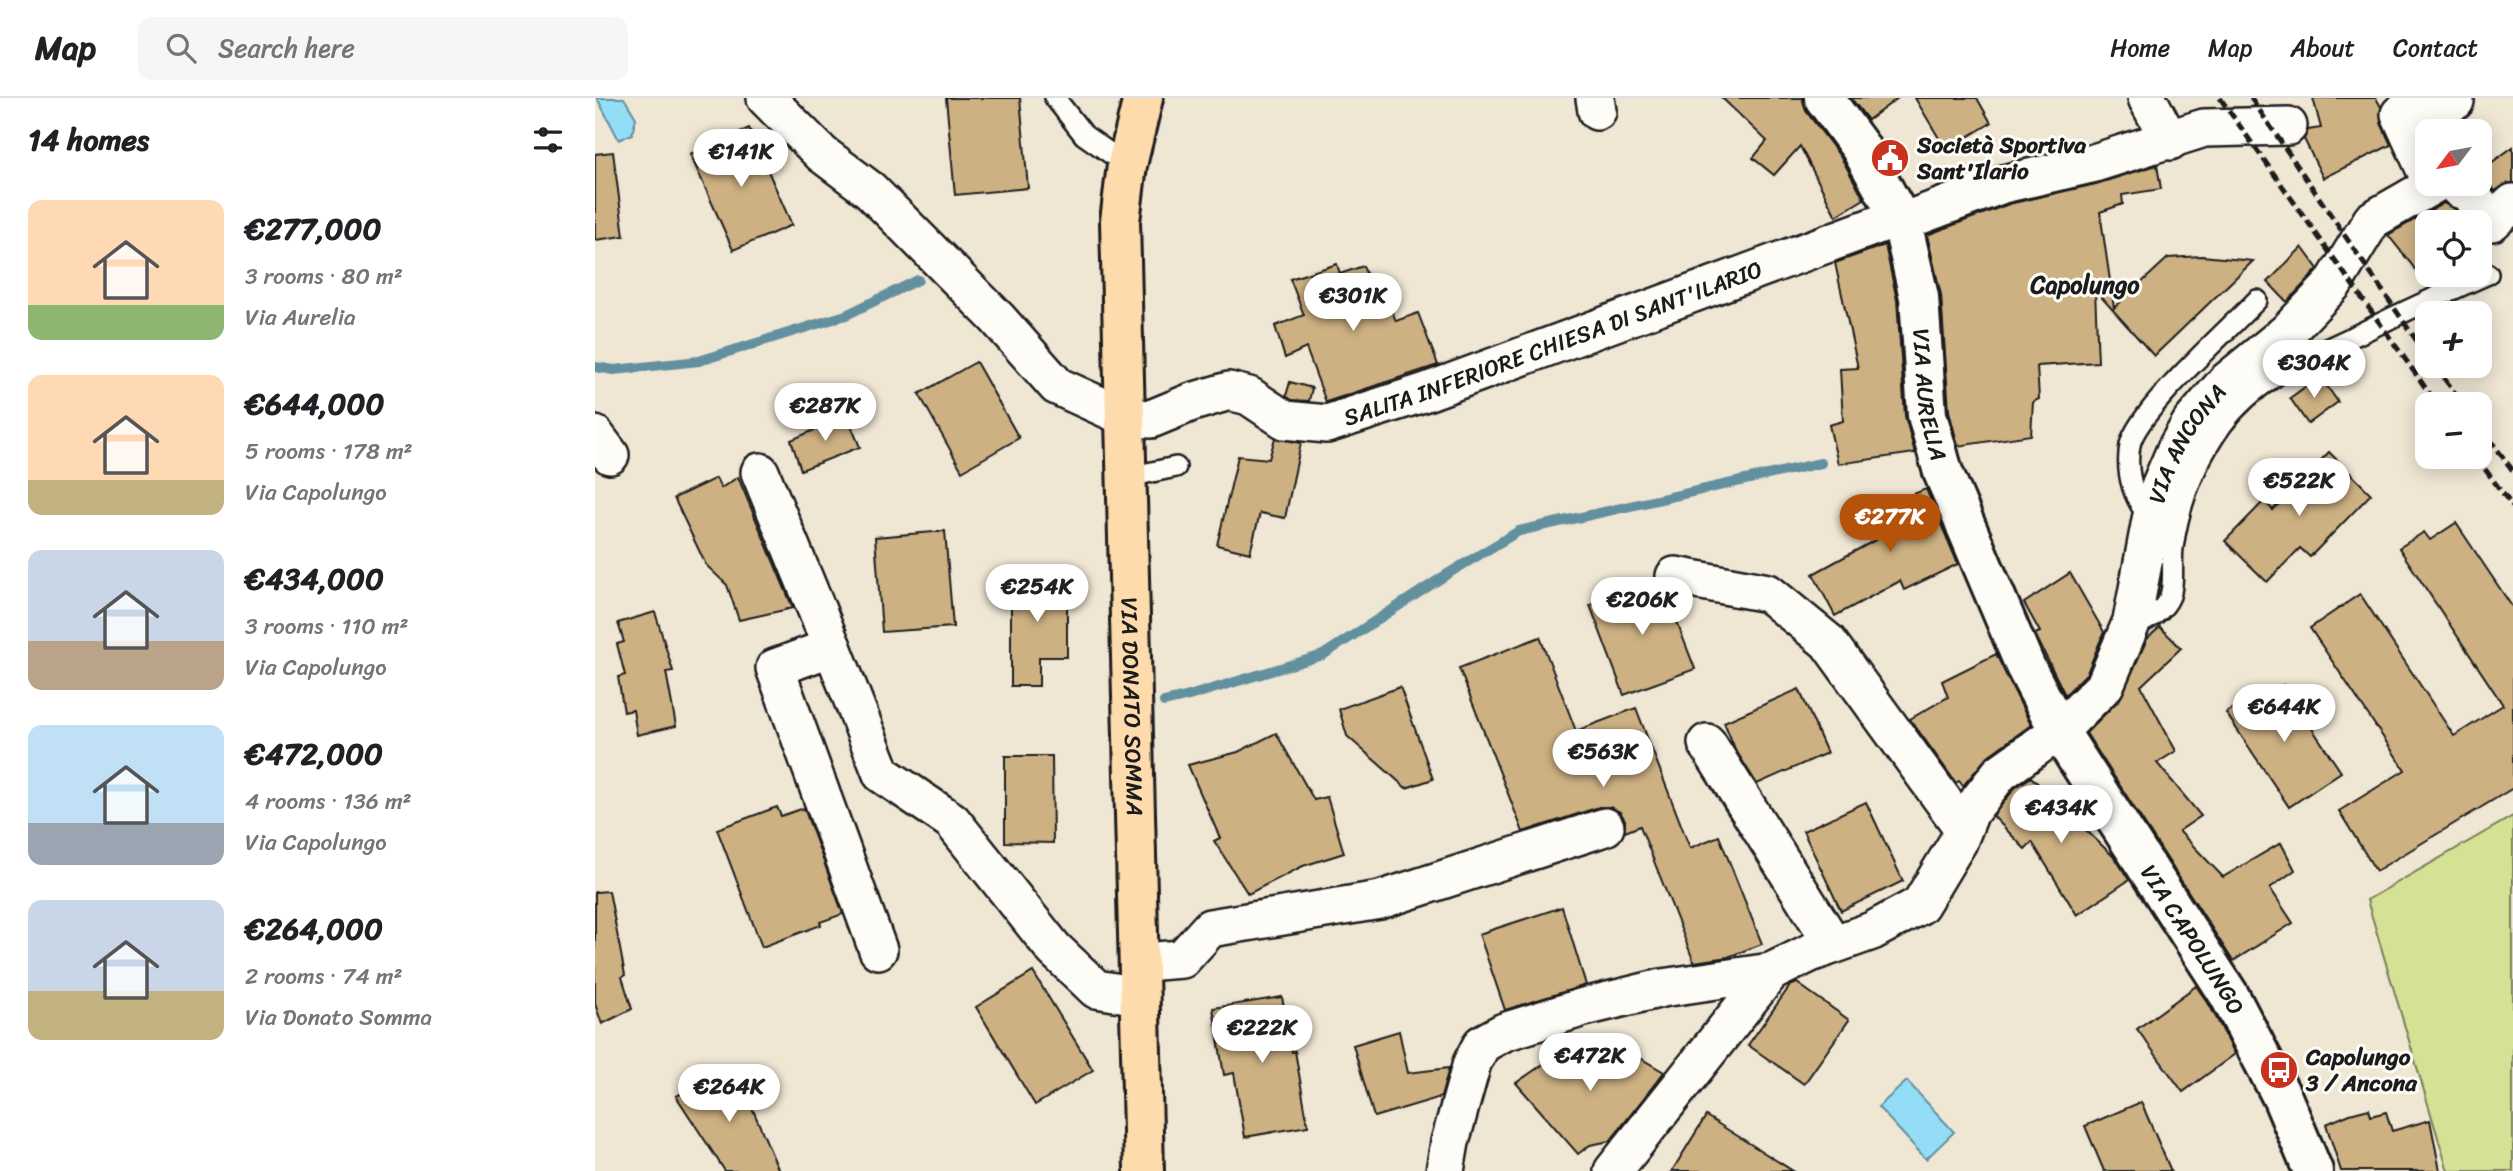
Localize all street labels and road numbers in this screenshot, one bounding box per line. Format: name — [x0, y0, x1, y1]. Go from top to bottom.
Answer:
street label: SALITA INFERIORE CHIESA DI SANT'ILARIO — [1338, 249, 1768, 438]
street label: VIA AURELIA — [1901, 327, 1959, 466]
street label: VIA ANCONA — [2136, 374, 2237, 508]
street label: VIA DONATO SOMMA — [1109, 596, 1156, 817]
street label: VIA CAPOLUNGO — [2129, 856, 2256, 1022]

